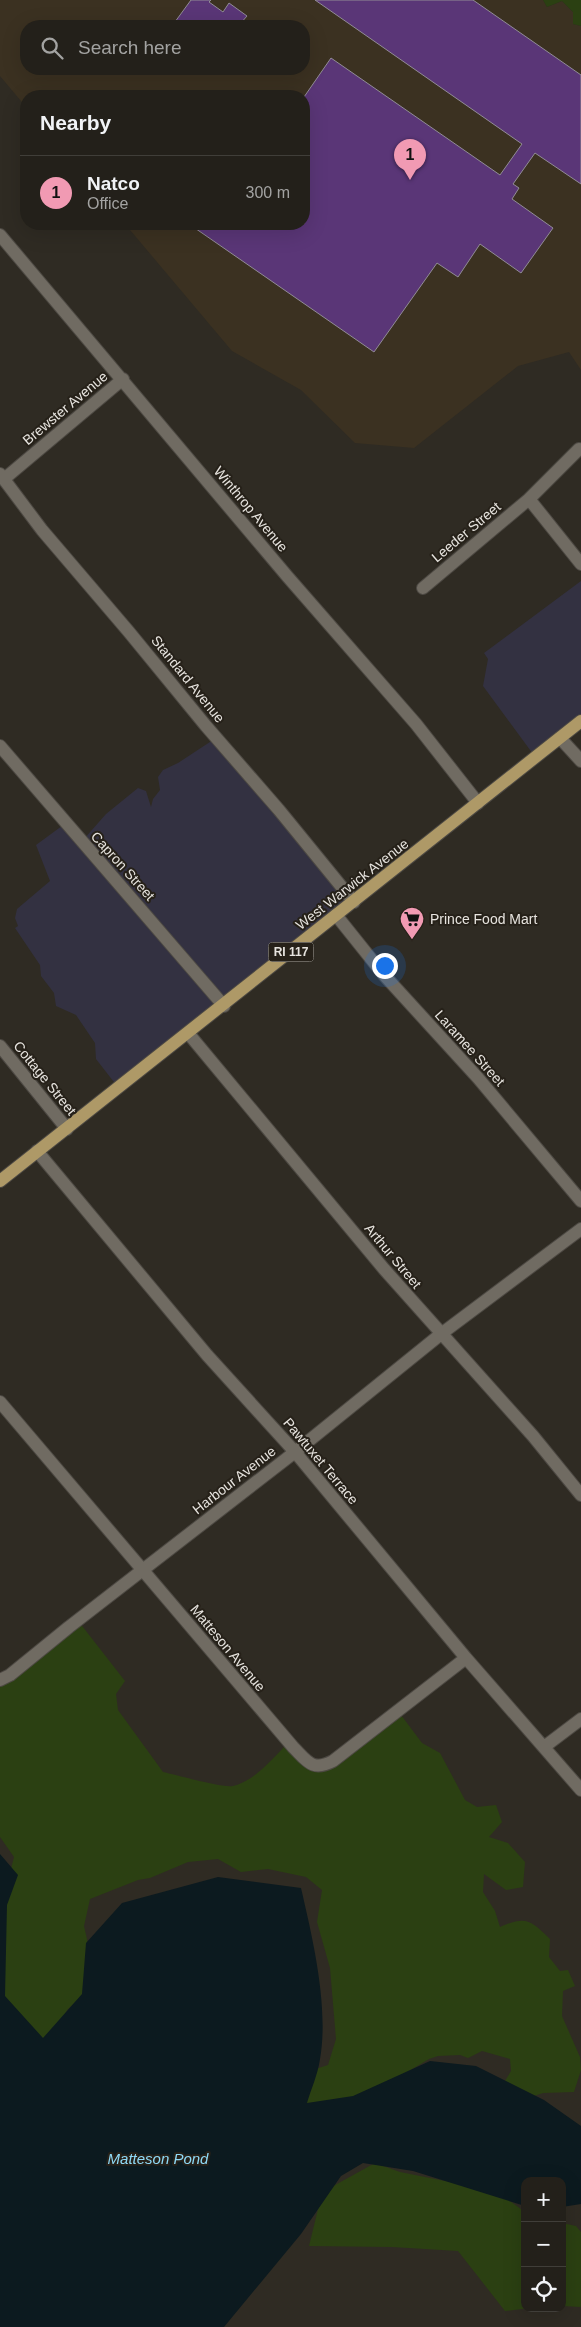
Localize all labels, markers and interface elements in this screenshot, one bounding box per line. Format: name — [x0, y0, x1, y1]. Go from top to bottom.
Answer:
search box — [20, 20, 310, 75]
icon: search — [38, 34, 66, 62]
text: Search here — [78, 37, 182, 58]
text: Nearby — [40, 111, 111, 134]
pin: 1 — [394, 139, 426, 180]
text: Natco — [87, 173, 140, 194]
text: 1 — [52, 184, 60, 201]
text: 300 m — [246, 184, 290, 201]
text: Office — [87, 195, 129, 212]
street label: Brewster Avenue — [19, 368, 111, 448]
street label: Winthrop Avenue — [211, 463, 291, 555]
street label: Leeder Street — [428, 499, 504, 565]
street label: Standard Avenue — [148, 632, 228, 726]
street label: Capron Street — [88, 828, 158, 904]
street label: West Warwick Avenue — [293, 835, 412, 933]
supermarket icon: Prince Food Mart — [399, 906, 425, 940]
place label: Prince Food Mart — [430, 911, 537, 927]
road number: RI 117 — [268, 942, 314, 962]
your location — [372, 953, 398, 979]
street label: Laramee Street — [432, 1007, 508, 1089]
street label: Cottage Street — [10, 1038, 80, 1118]
street label: Arthur Street — [361, 1220, 425, 1292]
street label: Pawtuxet Terrace — [280, 1415, 362, 1508]
street label: Harbour Avenue — [189, 1442, 279, 1517]
street label: Matteson Avenue — [187, 1602, 269, 1695]
water label: Matteson Pond — [108, 2150, 209, 2167]
map controls — [521, 2177, 566, 2312]
button: + — [521, 2177, 566, 2222]
button: − — [521, 2222, 566, 2267]
button: locate — [521, 2267, 566, 2312]

